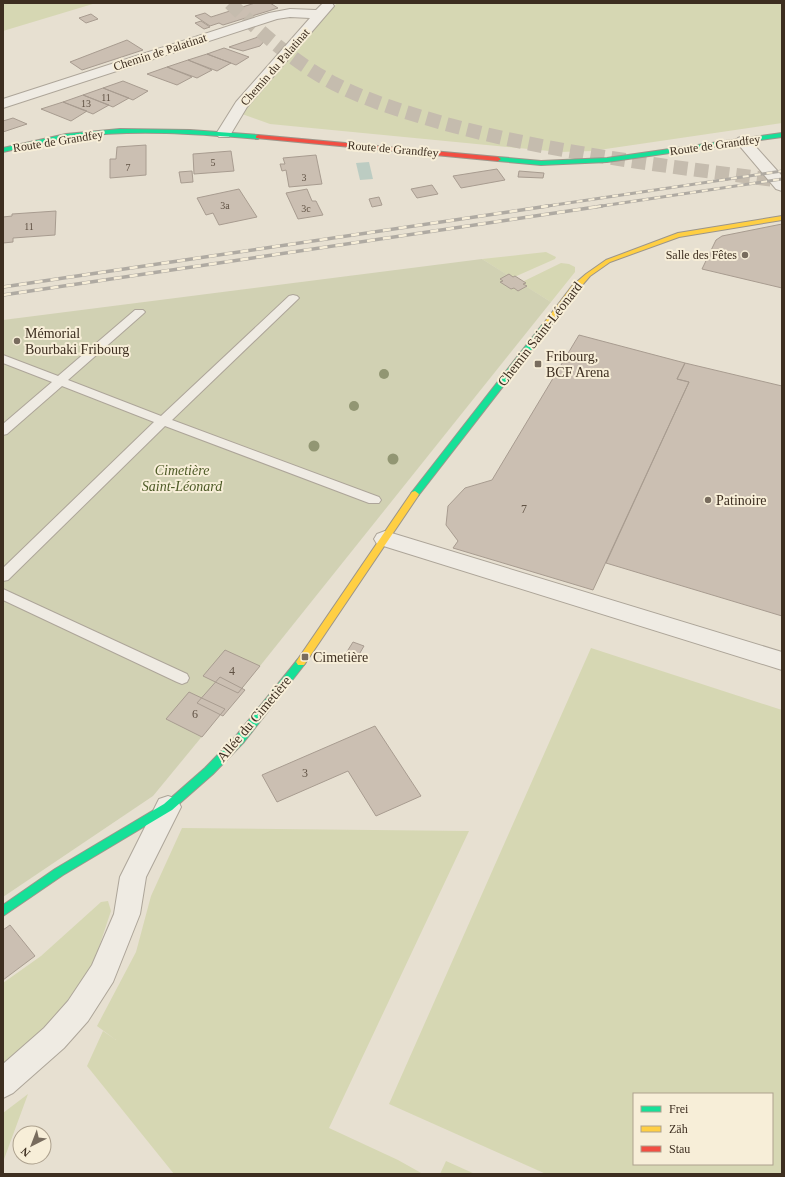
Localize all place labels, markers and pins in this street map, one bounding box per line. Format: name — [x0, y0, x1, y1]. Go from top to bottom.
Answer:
place label: Salle des Fêtes — [666, 248, 737, 262]
marker: Salle des Fêtes — [740, 250, 750, 260]
place label: Mémorial Bourbaki Fribourg — [25, 326, 129, 357]
marker: Mémorial Bourbaki Fribourg — [12, 336, 22, 346]
place label: Fribourg, BCF Arena — [546, 349, 610, 380]
marker: Fribourg, BCF Arena — [533, 359, 543, 369]
place label: Patinoire — [716, 493, 767, 508]
marker: Patinoire — [703, 495, 713, 505]
place label: Cimetière — [313, 650, 368, 665]
marker: Cimetière — [300, 652, 310, 662]

